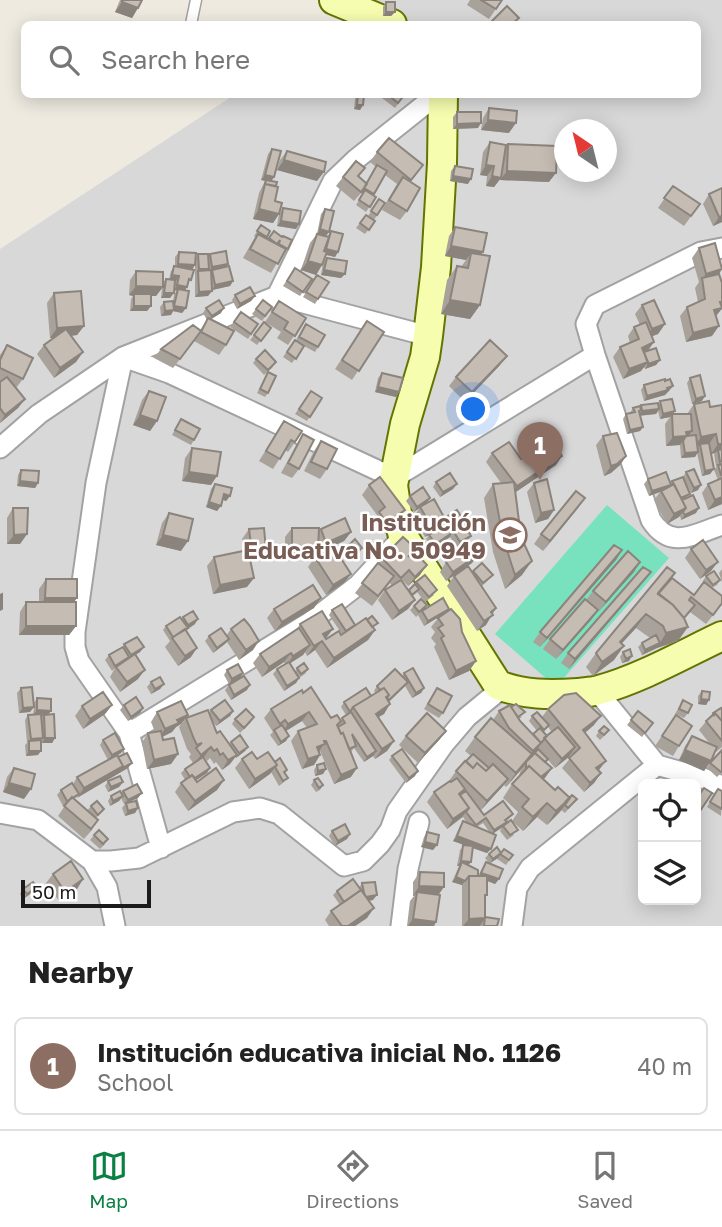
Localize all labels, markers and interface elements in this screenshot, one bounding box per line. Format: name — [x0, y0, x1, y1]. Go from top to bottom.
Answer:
search box — [21, 21, 701, 98]
icon: search — [45, 41, 83, 79]
text: Search here — [101, 44, 250, 75]
north arrow — [554, 119, 617, 182]
your location — [456, 392, 490, 426]
pin: 1 — [517, 422, 563, 480]
place label: Institución Educativa No. 50949 — [243, 507, 486, 564]
school or university icon: Institución Educativa No. 50949 — [491, 516, 529, 554]
map controls — [638, 779, 701, 905]
button: locate — [638, 779, 701, 842]
button: layers — [638, 842, 701, 905]
scale bar — [21, 877, 150, 909]
text: 50 m — [32, 880, 76, 903]
text: Nearby — [28, 954, 133, 990]
text: Institución educativa inicial No. 1126 — [97, 1037, 561, 1068]
text: 1 — [47, 1052, 59, 1080]
text: 40 m — [638, 1052, 692, 1080]
text: School — [97, 1068, 173, 1096]
tab: Map — [89, 1147, 128, 1212]
tab: Directions — [306, 1147, 399, 1212]
tab: Saved — [577, 1147, 633, 1212]

